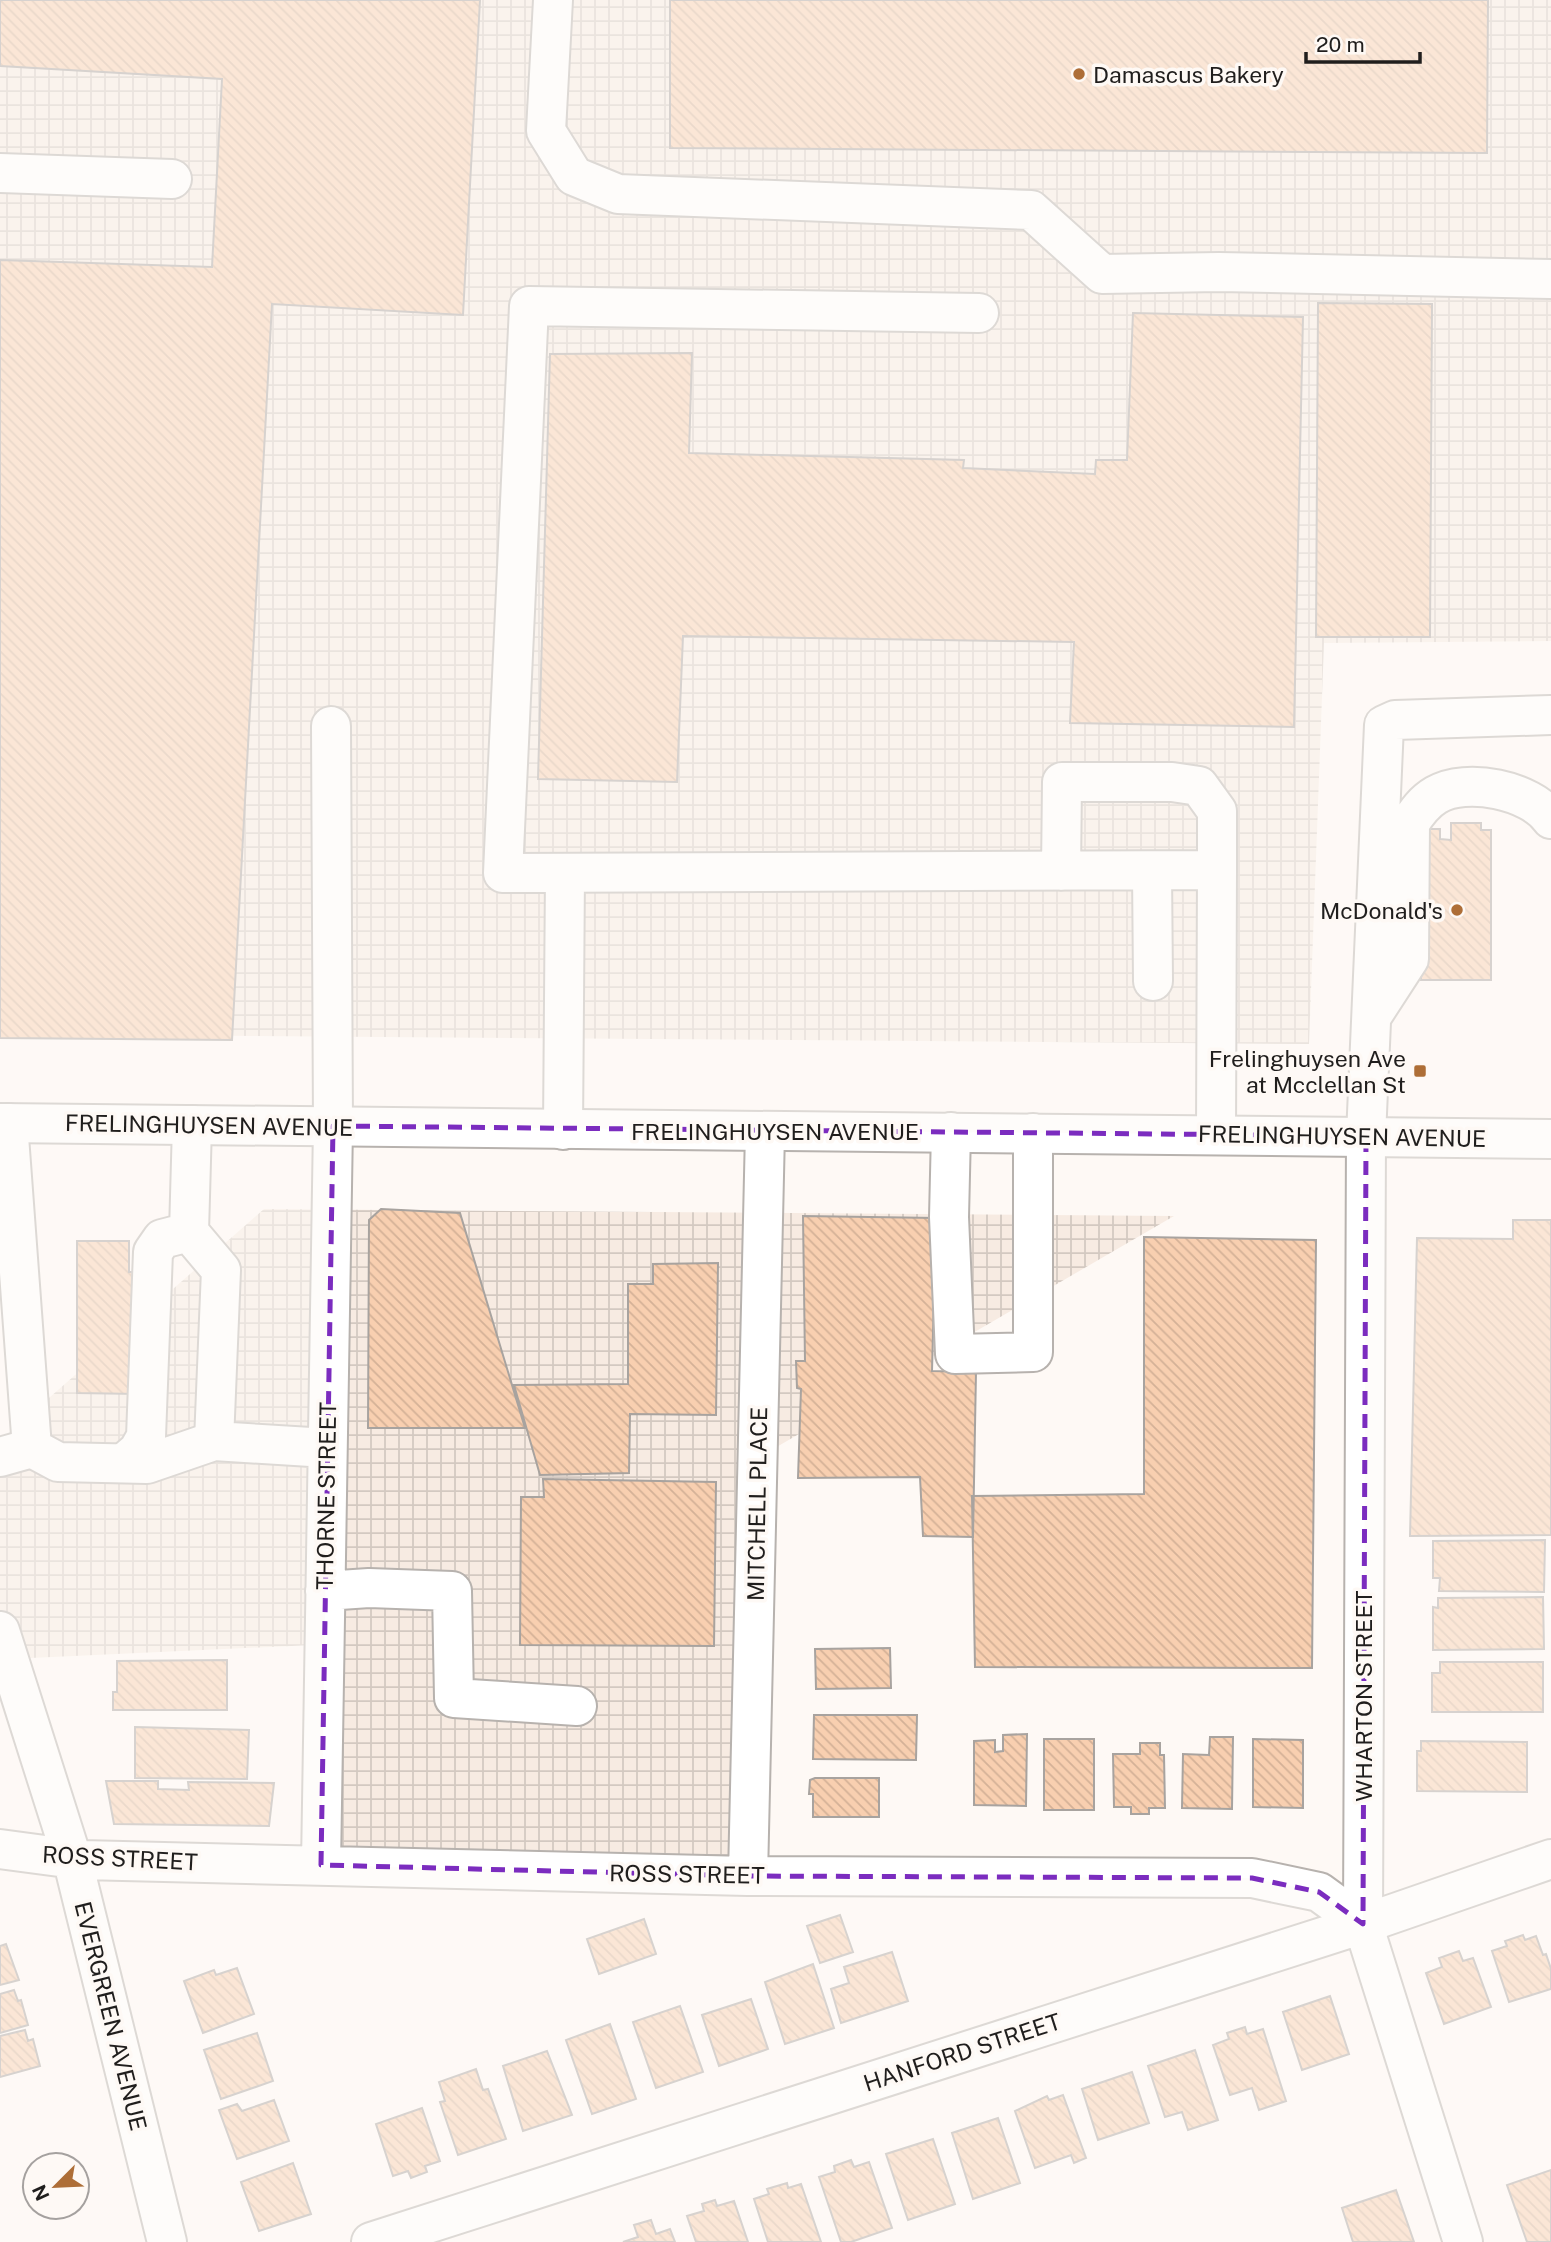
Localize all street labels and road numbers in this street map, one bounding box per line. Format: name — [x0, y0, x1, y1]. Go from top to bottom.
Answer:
street label: FRELINGHUYSEN AVENUE — [65, 1109, 353, 1141]
street label: FRELINGHUYSEN AVENUE — [631, 1118, 919, 1145]
street label: FRELINGHUYSEN AVENUE — [1198, 1120, 1486, 1152]
street label: THORNE STREET — [311, 1401, 341, 1590]
street label: MITCHELL PLACE — [742, 1407, 772, 1601]
street label: WHARTON STREET — [1350, 1590, 1377, 1802]
street label: ROSS STREET — [42, 1840, 199, 1876]
street label: ROSS STREET — [609, 1859, 765, 1889]
street label: EVERGREEN AVENUE — [69, 1899, 153, 2133]
street label: HANFORD STREET — [860, 2007, 1064, 2097]

